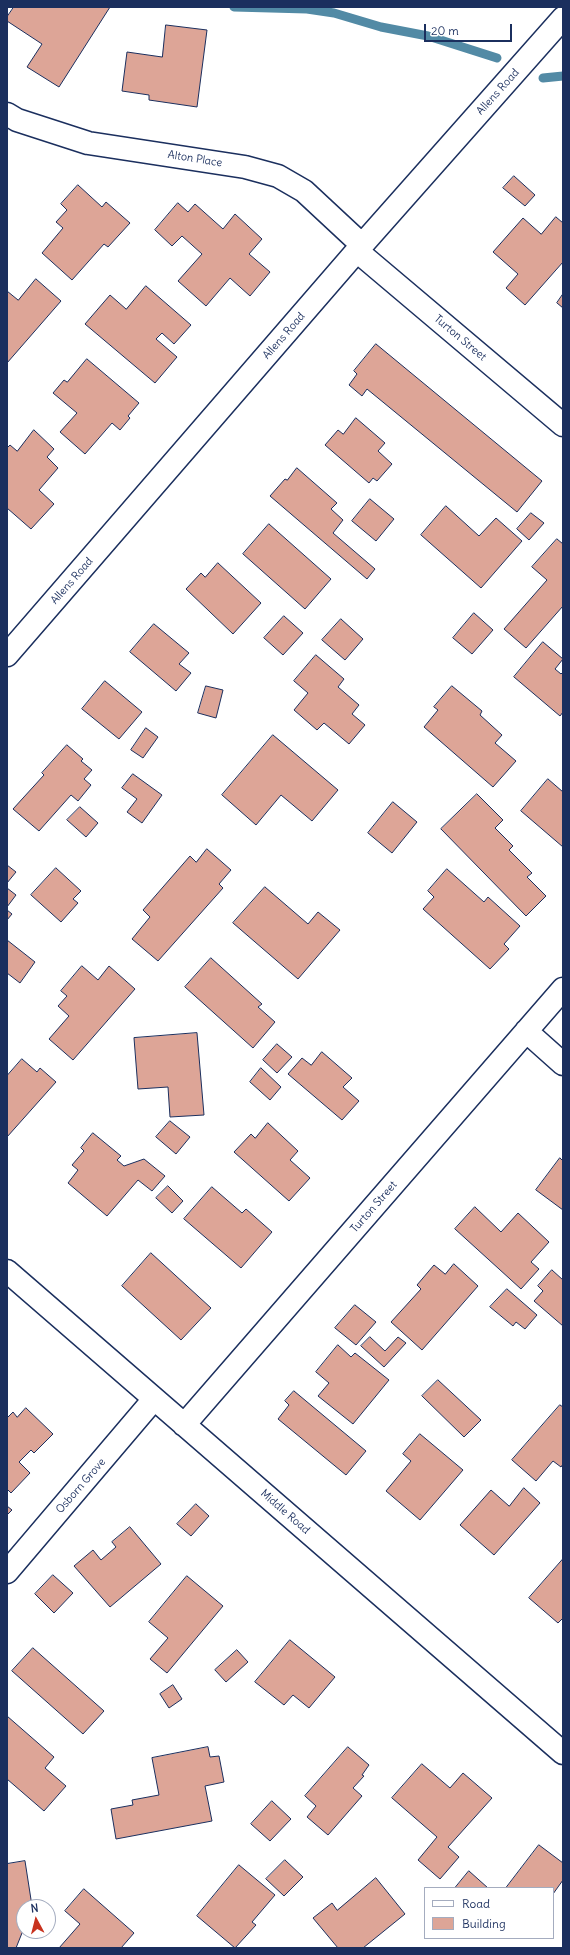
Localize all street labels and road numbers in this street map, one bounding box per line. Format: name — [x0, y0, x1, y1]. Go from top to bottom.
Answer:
street label: Allens Road — [474, 66, 522, 118]
street label: Alton Place — [167, 148, 223, 170]
street label: Allens Road — [260, 310, 308, 362]
street label: Turton Street — [431, 312, 489, 364]
street label: Allens Road — [48, 555, 96, 607]
street label: Turton Street — [348, 1178, 400, 1236]
street label: Osborn Grove — [53, 1456, 109, 1516]
street label: Middle Road — [258, 1487, 312, 1537]

